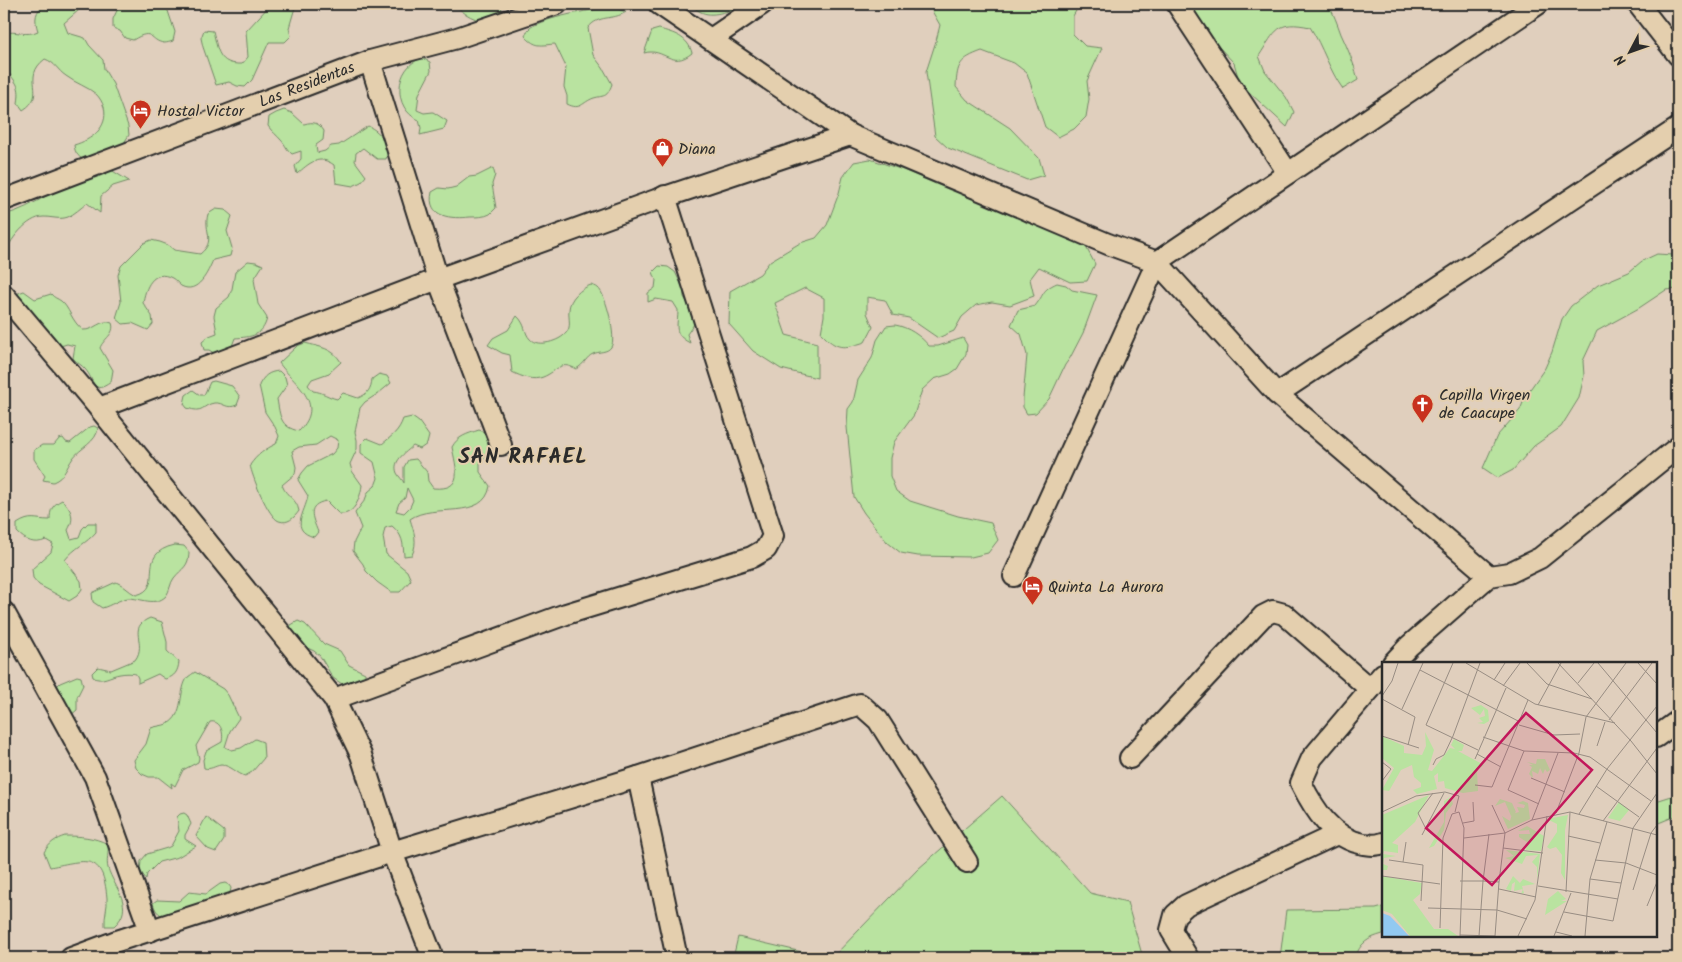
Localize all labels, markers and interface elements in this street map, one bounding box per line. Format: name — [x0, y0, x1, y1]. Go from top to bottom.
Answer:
north arrow — [1604, 28, 1654, 78]
text: N — [1610, 49, 1632, 70]
street label: Las Residentas — [255, 55, 359, 115]
hotel icon: Hostal Victor — [129, 99, 153, 130]
place label: Hostal Victor — [157, 99, 246, 124]
shop icon: Diana — [650, 137, 674, 168]
place label: Diana — [678, 137, 716, 162]
place label: Capilla Virgen de Caacupe — [1439, 383, 1530, 426]
church icon: Capilla Virgen de Caacupe — [1411, 392, 1435, 423]
district label: SAN RAFAEL — [458, 441, 588, 474]
hotel icon: Quinta La Aurora — [1020, 575, 1044, 606]
place label: Quinta La Aurora — [1048, 575, 1164, 600]
inset map — [1382, 662, 1657, 937]

